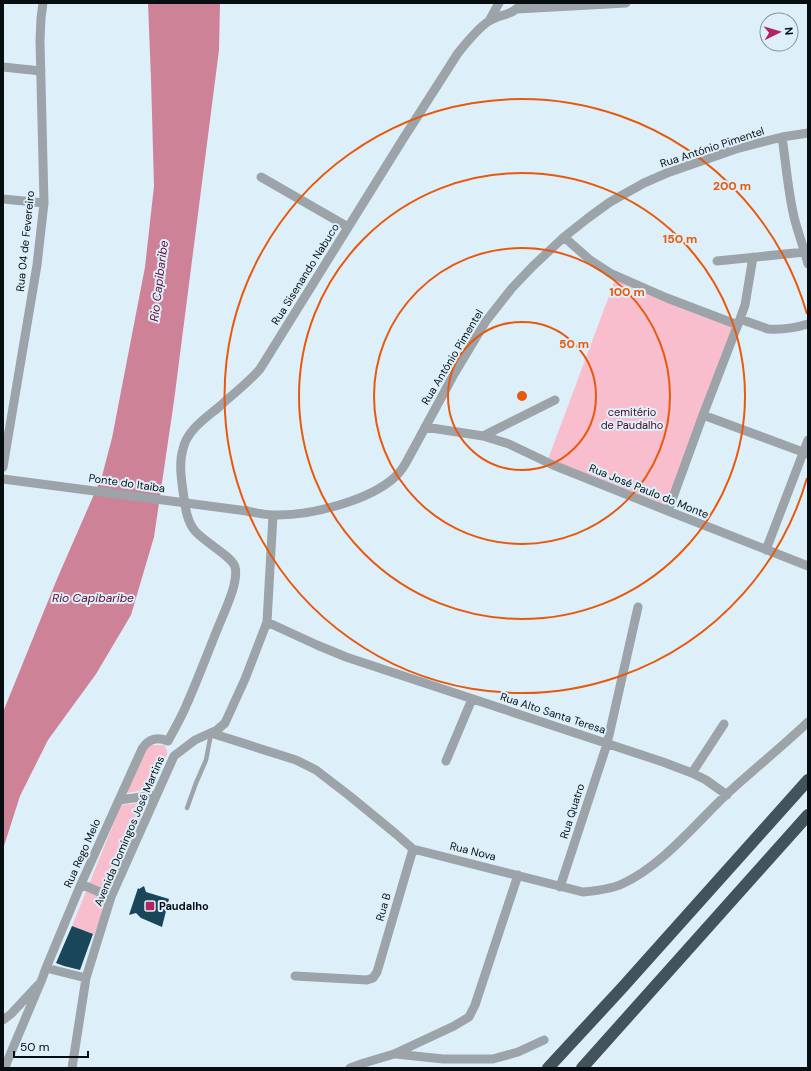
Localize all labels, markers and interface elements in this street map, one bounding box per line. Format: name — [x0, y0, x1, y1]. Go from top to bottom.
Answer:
north arrow — [759, 12, 799, 52]
text: N — [782, 27, 796, 36]
street label: Rua António Pimentel — [658, 124, 766, 170]
text: 200 m — [713, 178, 751, 194]
street label: Rua 04 de Fevereiro — [13, 190, 37, 292]
street label: Rua Sisenando Nabuco — [268, 221, 342, 327]
text: 150 m — [663, 231, 697, 247]
water label: Rio Capibaribe — [146, 239, 172, 323]
text: 100 m — [609, 284, 645, 300]
street label: Rua António Pimentel — [418, 307, 486, 407]
text: 50 m — [559, 336, 589, 352]
centre of rings — [515, 389, 529, 403]
park label: cemitério de Paudalho — [601, 405, 663, 432]
street label: Rua José Paulo do Monte — [587, 461, 711, 521]
street label: Ponte do Itaiba — [88, 471, 166, 495]
water label: Rio Capibaribe — [52, 590, 134, 606]
street label: Rua Alto Santa Teresa — [498, 689, 608, 737]
street label: Avenida Domingos José Martins — [91, 754, 167, 908]
street label: Rua Quatro — [557, 782, 587, 840]
street label: Rua Rego Melo — [61, 816, 103, 890]
street label: Rua Nova — [448, 839, 498, 863]
street label: Rua B — [372, 891, 394, 923]
place label: Paudalho — [159, 899, 209, 913]
marker: Paudalho — [144, 900, 156, 912]
scale bar — [14, 1033, 88, 1059]
text: 50 m — [20, 1039, 49, 1055]

